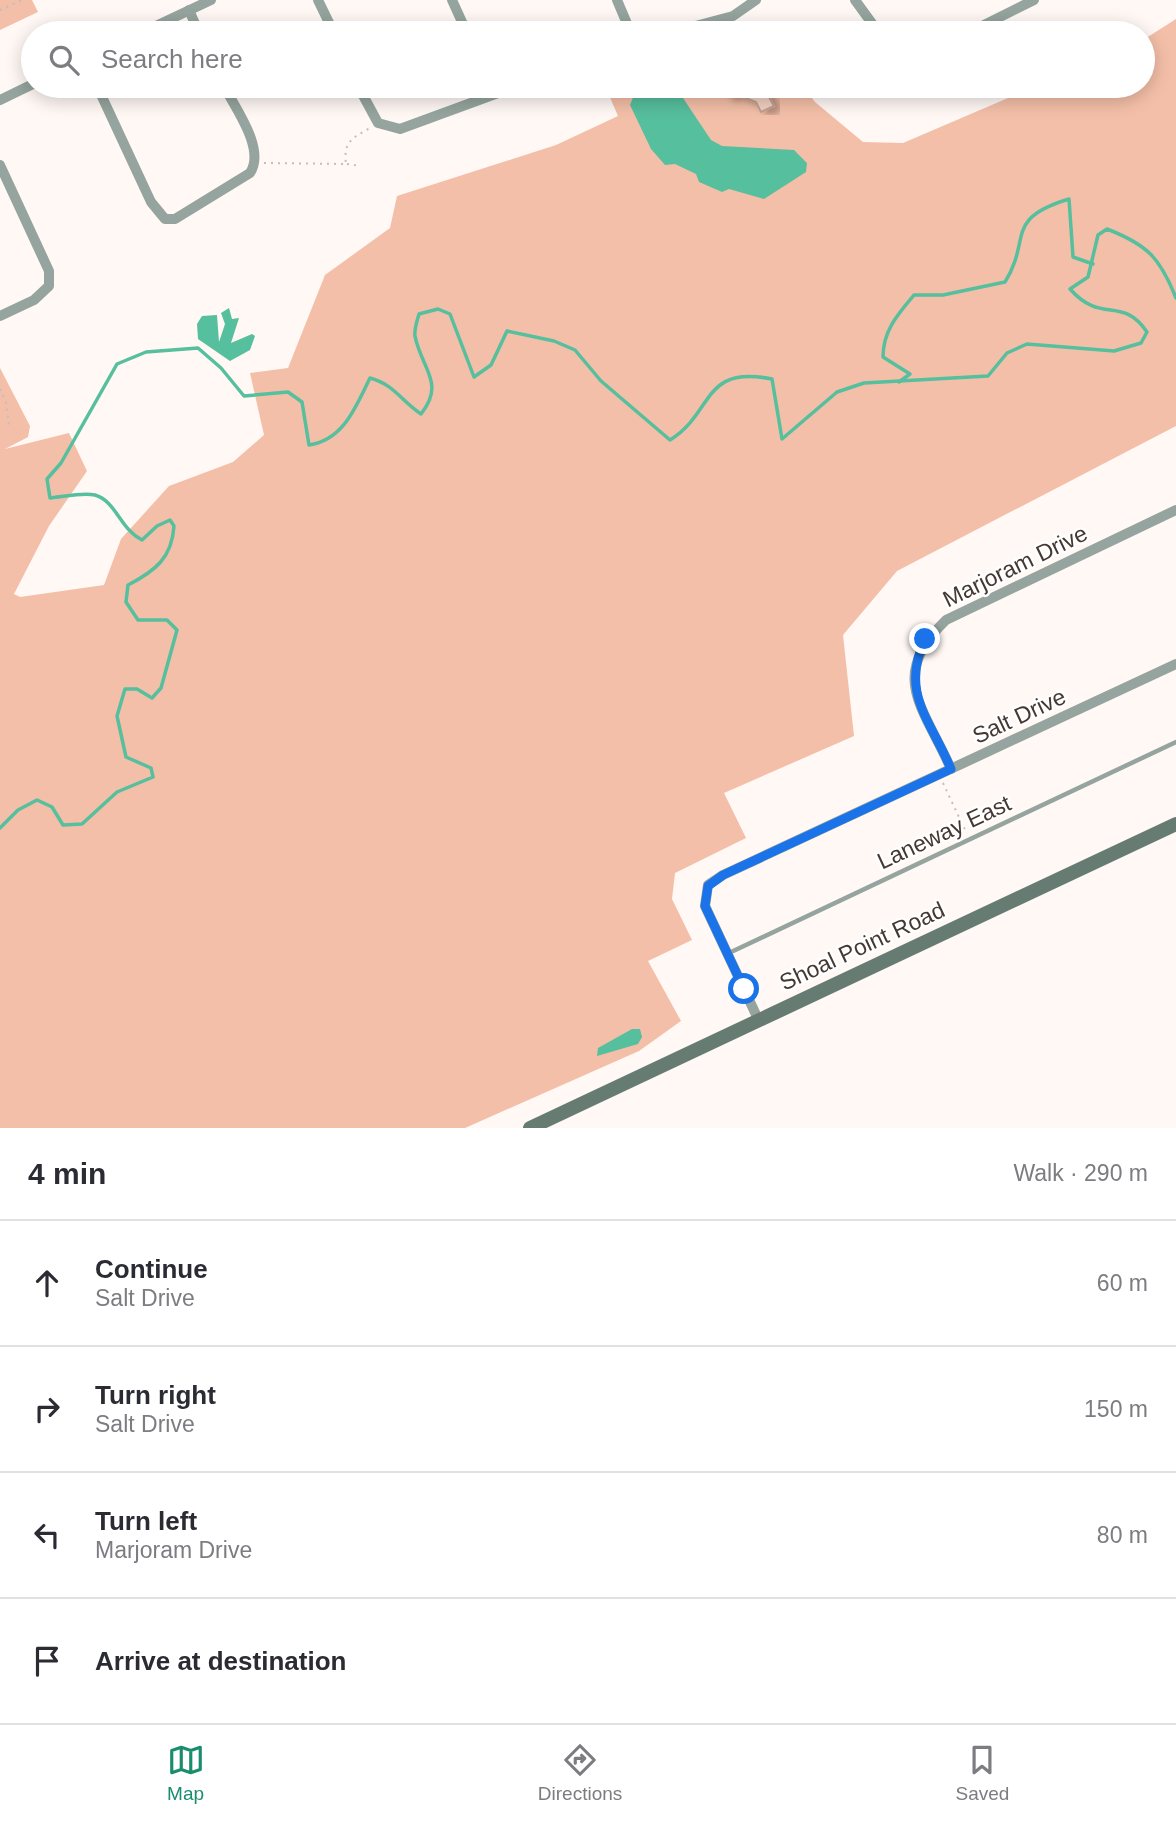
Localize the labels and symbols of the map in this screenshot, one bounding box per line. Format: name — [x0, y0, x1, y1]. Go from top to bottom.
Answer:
street label: Marjoram Drive — [939, 520, 1091, 612]
route end — [909, 623, 940, 654]
street label: Salt Drive — [968, 683, 1070, 749]
street label: Laneway East — [873, 789, 1016, 874]
street label: Shoal Point Road — [775, 896, 949, 996]
route start — [728, 973, 759, 1004]

